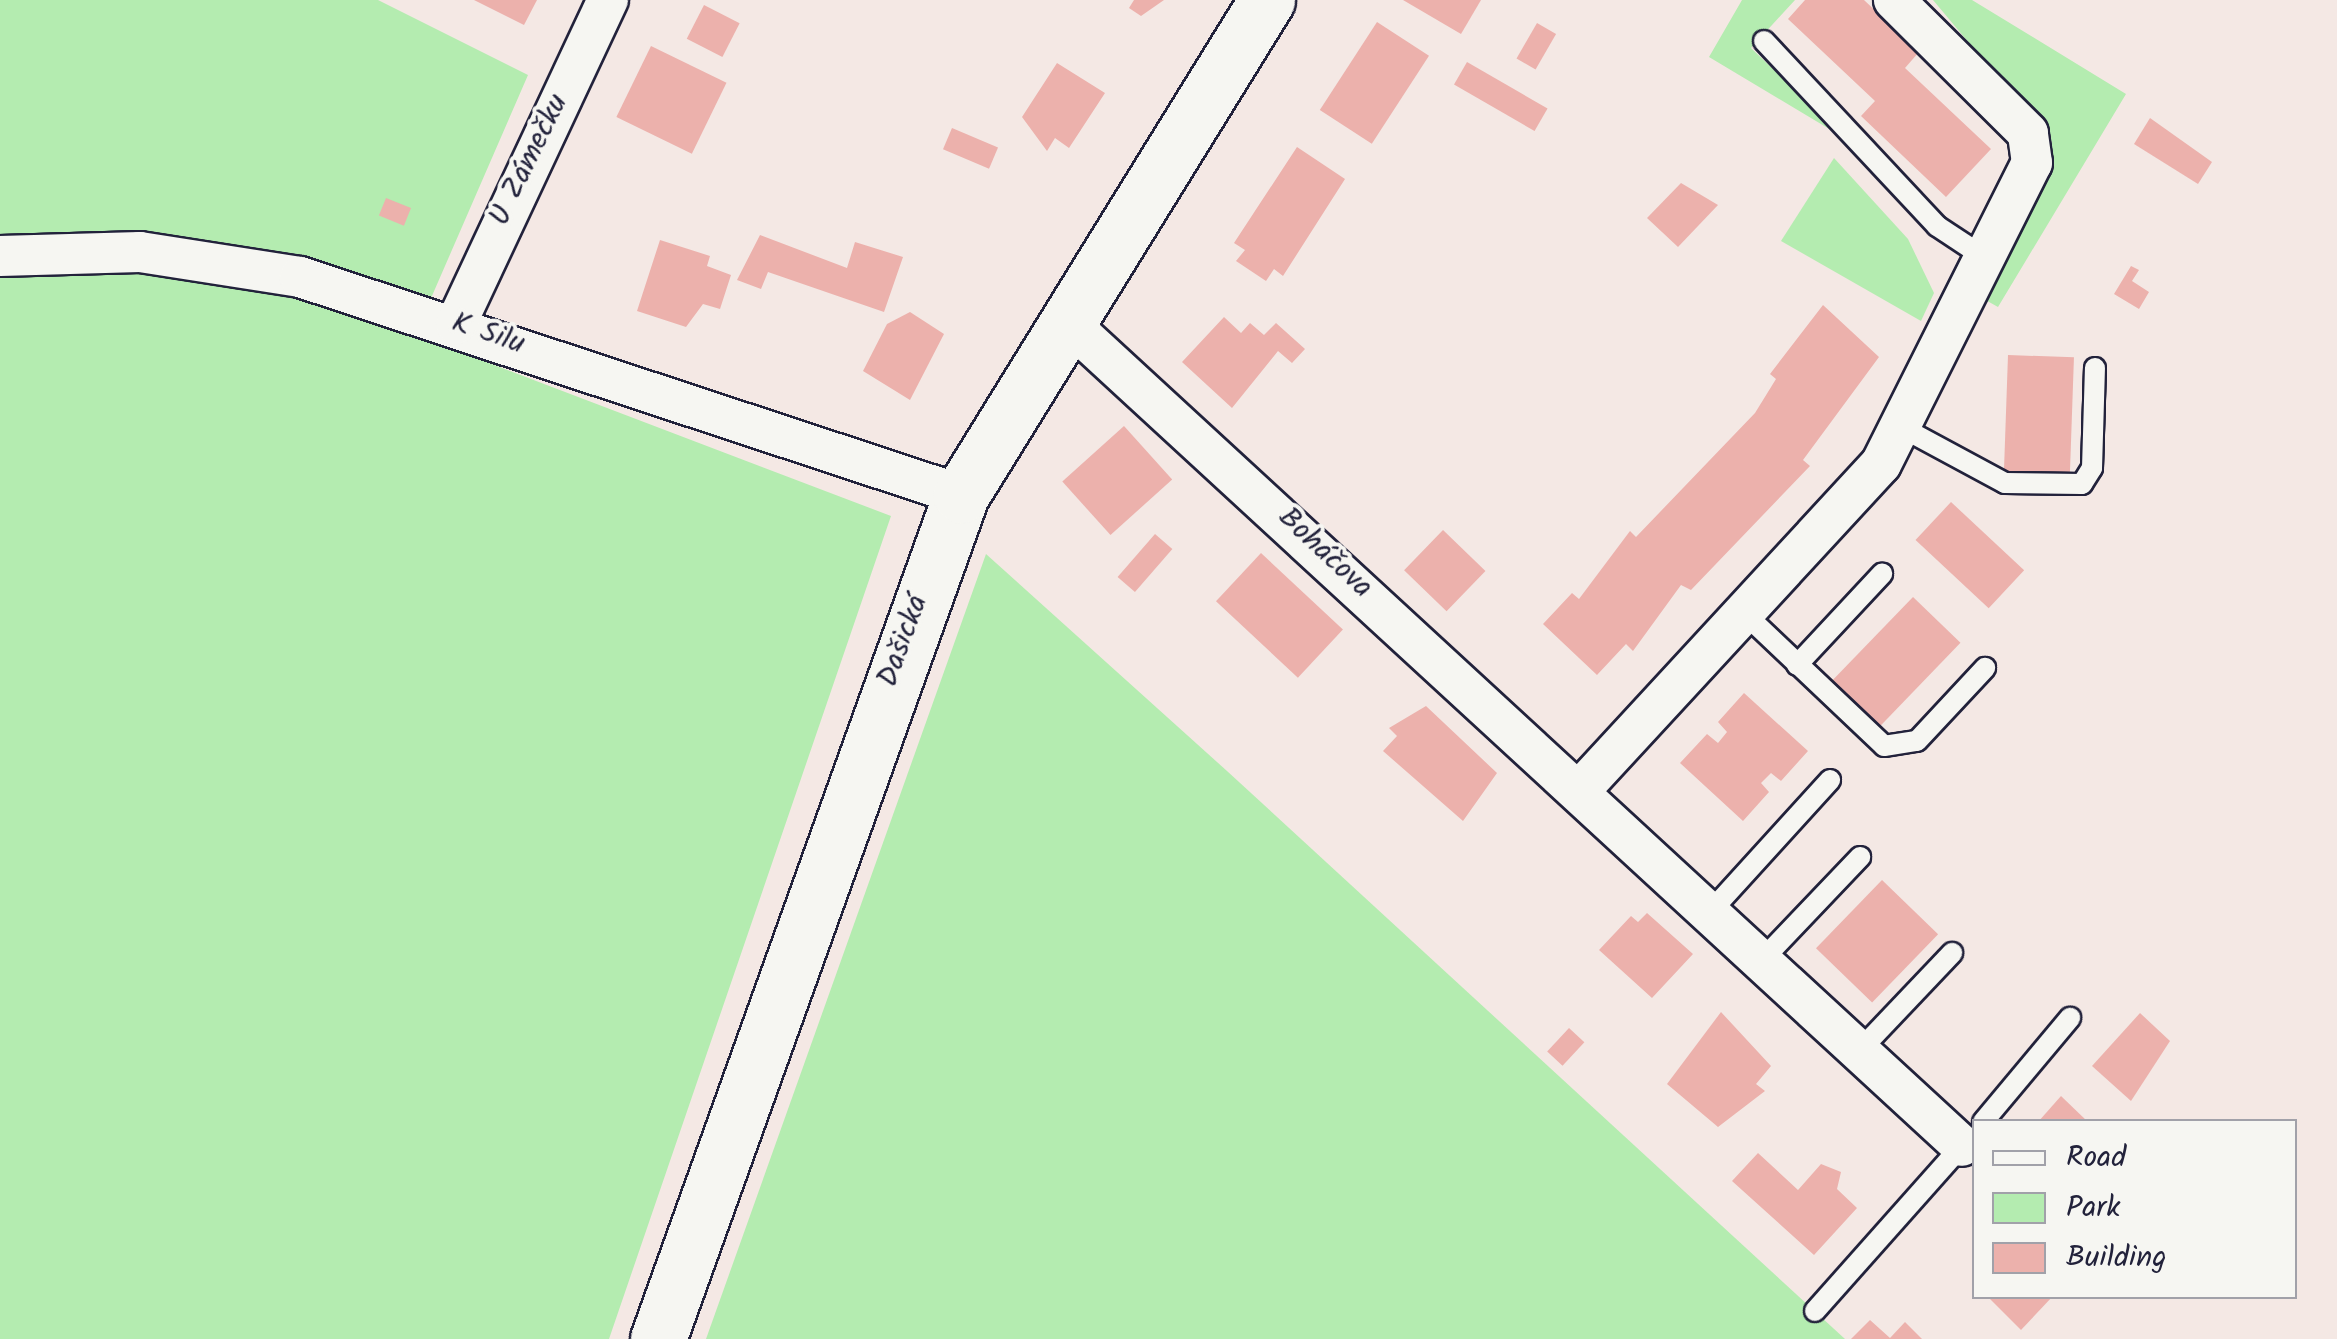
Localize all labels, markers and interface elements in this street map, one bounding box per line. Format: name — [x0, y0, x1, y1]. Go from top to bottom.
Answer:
street label: U Zámečku — [482, 88, 576, 232]
street label: K Silu — [447, 305, 529, 363]
street label: Boháčova — [1270, 500, 1380, 606]
street label: Dašická — [870, 590, 936, 692]
legend — [1972, 1119, 2297, 1299]
text: Road — [2066, 1134, 2126, 1182]
text: Park — [2066, 1184, 2120, 1232]
text: Building — [2066, 1234, 2166, 1282]

